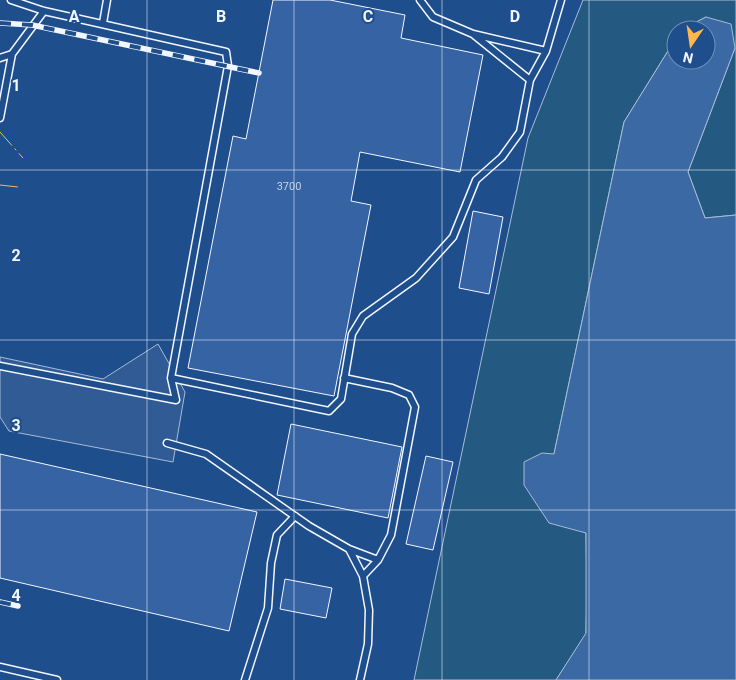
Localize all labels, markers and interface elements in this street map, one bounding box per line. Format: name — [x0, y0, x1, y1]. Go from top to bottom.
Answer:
text: A — [69, 7, 80, 26]
text: B — [216, 7, 226, 26]
text: C — [363, 7, 373, 26]
text: D — [510, 7, 520, 26]
north arrow — [666, 20, 716, 70]
text: N — [681, 49, 695, 67]
text: 1 — [11, 76, 21, 95]
house number: 3700 — [277, 180, 301, 193]
text: 2 — [11, 246, 21, 265]
text: 3 — [11, 416, 21, 435]
text: 4 — [11, 586, 21, 605]

